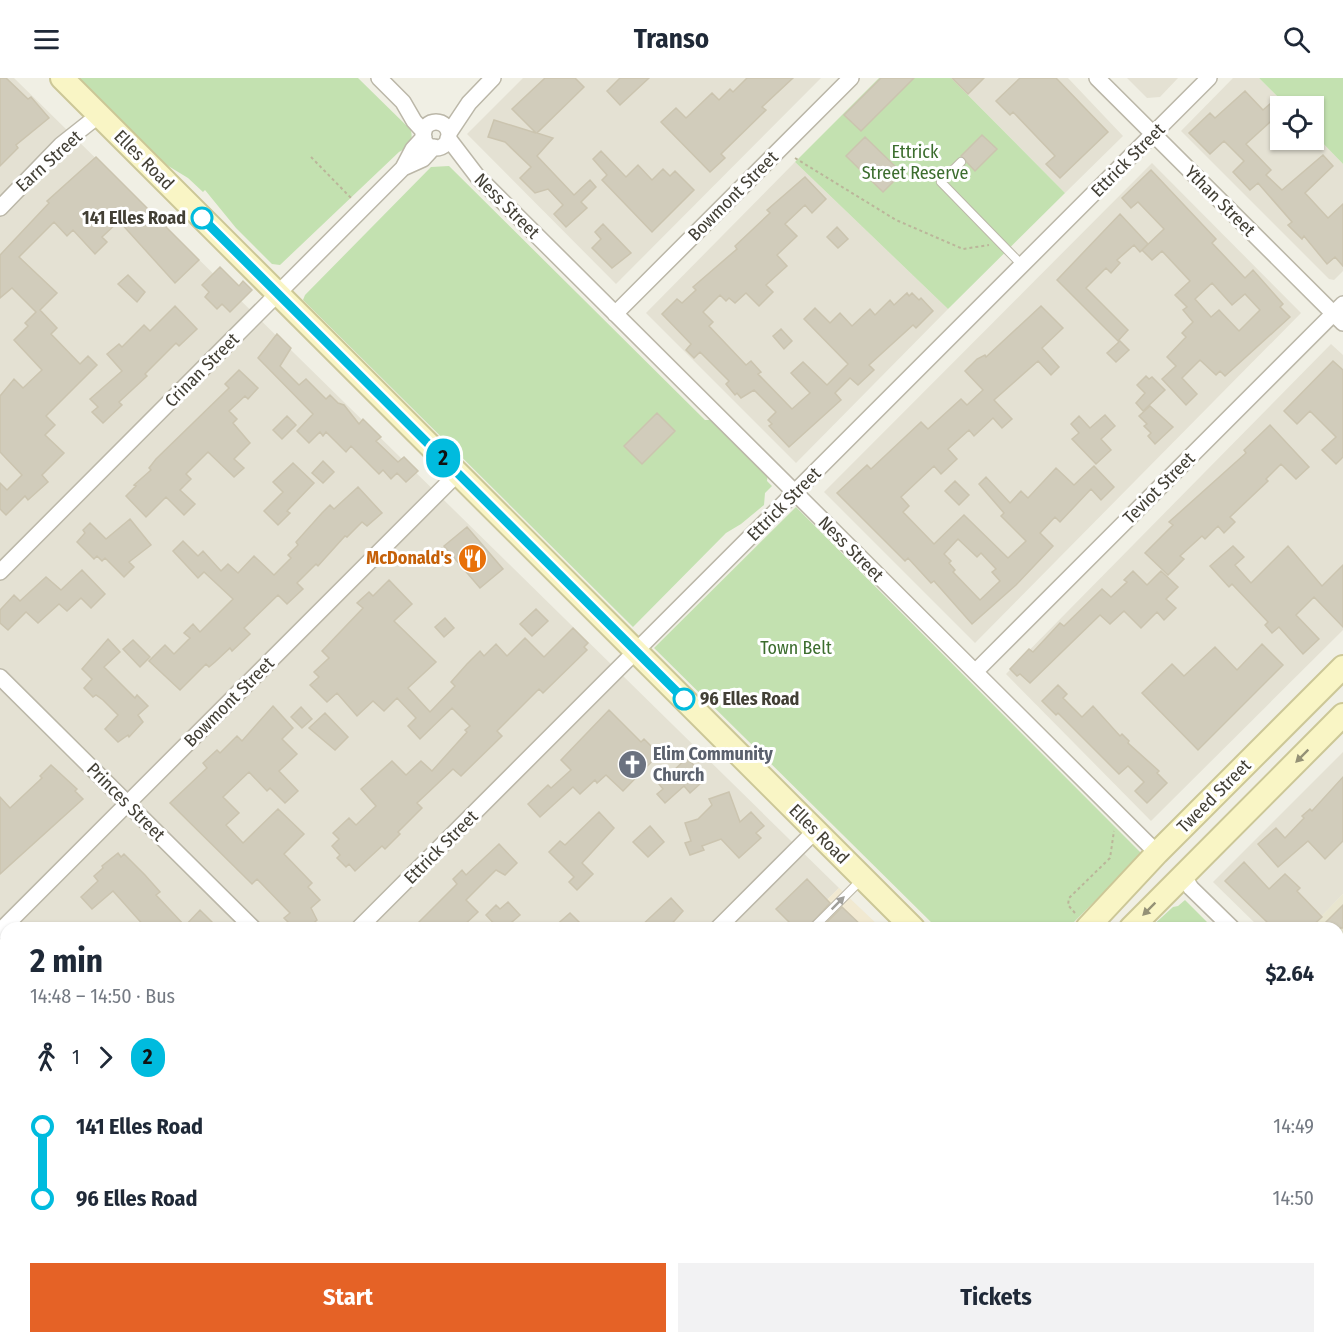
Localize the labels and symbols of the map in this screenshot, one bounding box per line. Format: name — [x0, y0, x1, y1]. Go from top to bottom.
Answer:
street label: Ettrick Street — [1087, 118, 1170, 201]
street label: Elles Road — [109, 125, 179, 195]
street label: Earn Street — [11, 126, 87, 196]
park label: Ettrick Street Reserve — [862, 141, 968, 184]
street label: Bowmont Street — [683, 146, 783, 246]
street label: Ythan Street — [1180, 161, 1260, 241]
street label: Ness Street — [470, 169, 544, 243]
place label: 141 Elles Road — [82, 207, 186, 229]
marker: 141 Elles Road — [191, 207, 213, 229]
street label: Crinan Street — [160, 328, 244, 412]
line badge: 2 — [424, 438, 462, 478]
street label: Teviot Street — [1118, 447, 1200, 529]
street label: Ettrick Street — [743, 462, 826, 545]
street label: Ness Street — [814, 512, 888, 586]
restaurant icon: McDonald's — [457, 542, 489, 574]
place label: McDonald's — [366, 547, 452, 569]
park label: Town Belt — [760, 637, 832, 659]
street label: Bowmont Street — [179, 652, 279, 752]
marker: 96 Elles Road — [673, 688, 695, 710]
place label: 96 Elles Road — [700, 688, 799, 710]
place label: Elim Community Church — [653, 743, 773, 786]
church icon: Elim Community Church — [616, 748, 648, 780]
one-way arrow — [1295, 749, 1309, 763]
street label: Tweed Street — [1172, 754, 1256, 838]
street label: Princes Street — [82, 758, 170, 846]
street label: Elles Road — [784, 799, 854, 869]
street label: Ettrick Street — [400, 805, 483, 888]
one-way arrow — [831, 897, 845, 911]
one-way arrow — [1143, 902, 1157, 916]

